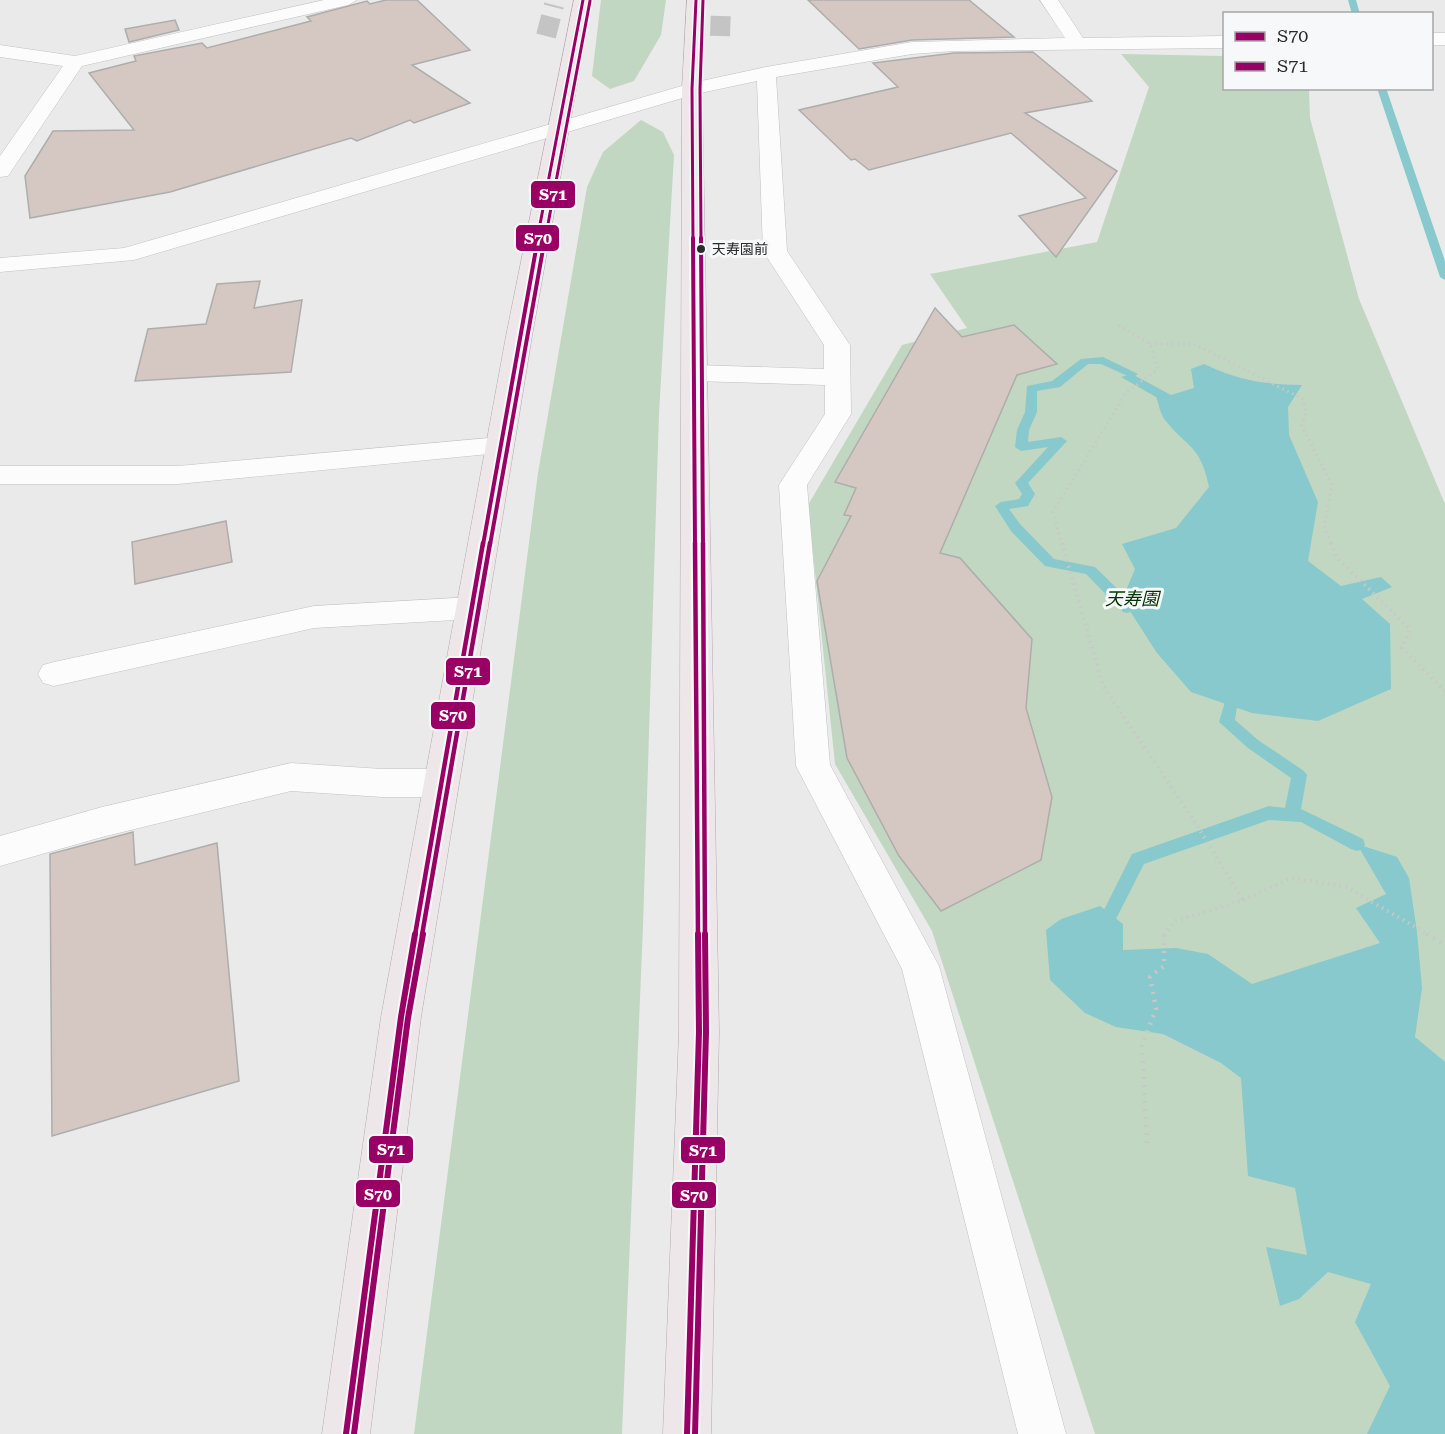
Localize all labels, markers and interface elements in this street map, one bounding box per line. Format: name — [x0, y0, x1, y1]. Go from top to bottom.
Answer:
legend — [1223, 12, 1433, 90]
text: S70 — [1277, 25, 1308, 46]
text: S71 — [1277, 55, 1308, 76]
line badge: S71 — [530, 180, 576, 209]
text: S71 — [539, 185, 567, 204]
line badge: S70 — [515, 224, 560, 252]
text: S70 — [524, 229, 552, 248]
place label: 天寿園前 — [712, 241, 768, 257]
marker: 天寿園前 — [695, 243, 707, 255]
park label: 天寿園 — [1105, 588, 1162, 609]
line badge: S71 — [445, 657, 491, 686]
text: S71 — [454, 662, 482, 681]
line badge: S70 — [430, 701, 476, 730]
text: S70 — [439, 706, 467, 725]
line badge: S71 — [368, 1135, 414, 1164]
line badge: S71 — [680, 1136, 726, 1164]
text: S71 — [377, 1140, 405, 1159]
text: S71 — [689, 1141, 717, 1160]
line badge: S70 — [355, 1179, 401, 1208]
line badge: S70 — [671, 1181, 717, 1209]
text: S70 — [364, 1185, 392, 1204]
text: S70 — [680, 1186, 708, 1205]

